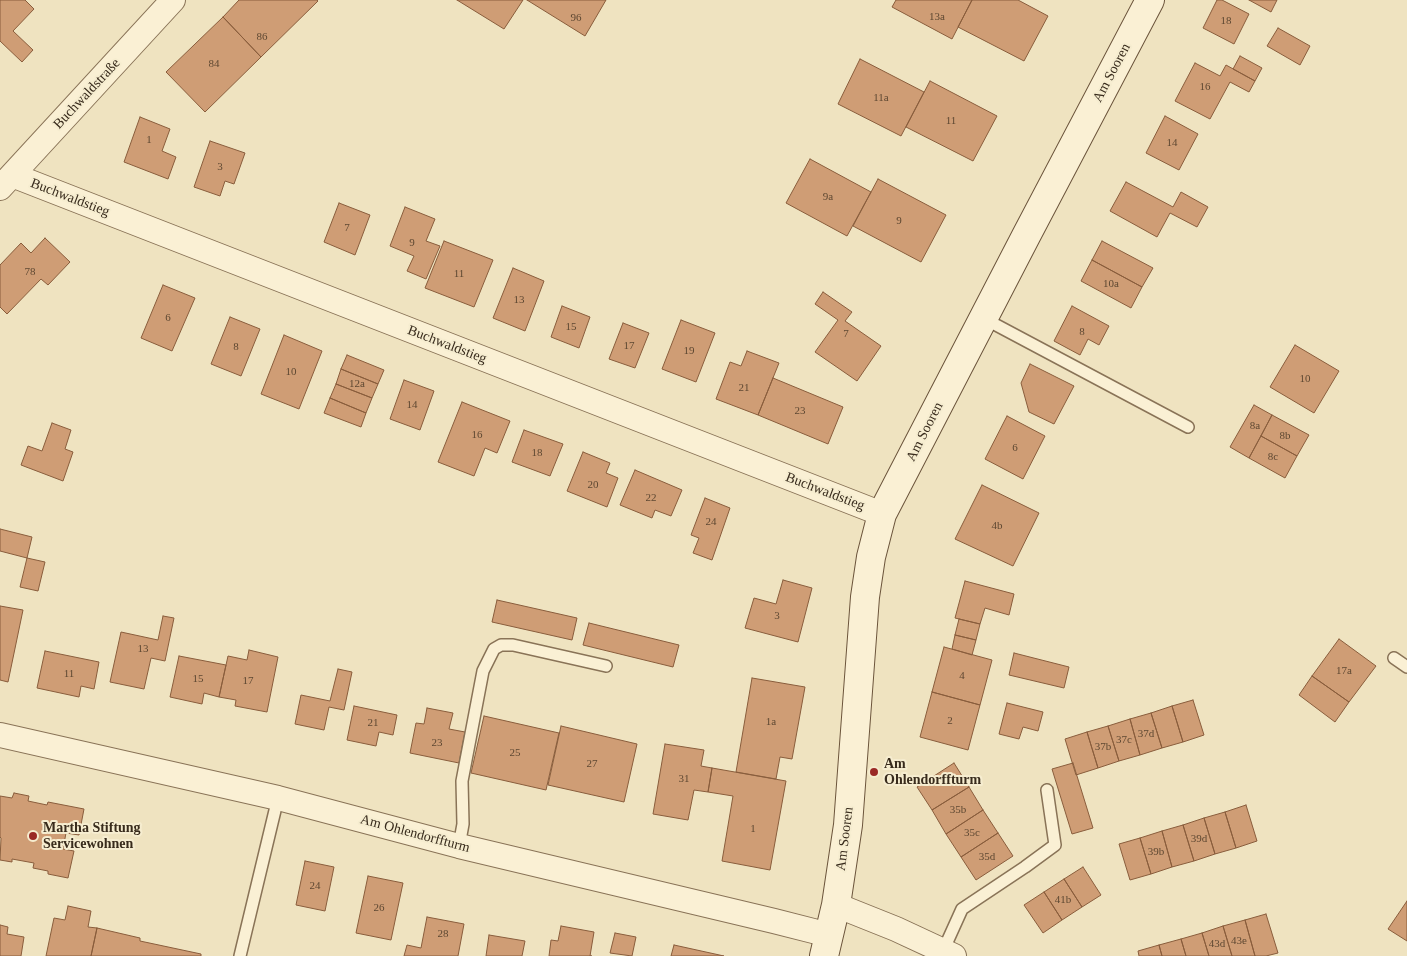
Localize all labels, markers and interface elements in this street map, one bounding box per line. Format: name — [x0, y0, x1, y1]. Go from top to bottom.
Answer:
house number: 13a — [929, 10, 945, 24]
house number: 96 — [570, 11, 582, 25]
house number: 18 — [1220, 14, 1232, 28]
house number: 86 — [256, 30, 268, 44]
street label: Am Sooren — [1090, 41, 1134, 105]
street label: Buchwaldstraße — [50, 55, 124, 133]
house number: 84 — [208, 57, 220, 71]
house number: 16 — [1200, 80, 1210, 94]
house number: 11a — [873, 91, 889, 105]
house number: 11 — [946, 114, 956, 128]
house number: 1 — [146, 133, 152, 147]
house number: 14 — [1166, 136, 1178, 150]
house number: 3 — [217, 160, 223, 174]
street label: Buchwaldstieg — [28, 175, 112, 221]
house number: 9a — [823, 190, 833, 204]
house number: 9 — [896, 214, 902, 228]
house number: 7 — [344, 221, 350, 235]
house number: 9 — [409, 236, 415, 250]
house number: 78 — [24, 265, 36, 279]
house number: 11 — [454, 267, 464, 281]
house number: 10a — [1103, 277, 1119, 291]
house number: 13 — [514, 293, 524, 307]
house number: 6 — [165, 311, 171, 325]
house number: 15 — [566, 320, 576, 334]
street label: Buchwaldstieg — [405, 322, 489, 368]
house number: 8 — [1079, 325, 1085, 339]
house number: 7 — [843, 327, 849, 341]
house number: 17 — [624, 339, 634, 353]
house number: 8 — [233, 340, 239, 354]
house number: 19 — [684, 344, 694, 358]
house number: 10 — [286, 365, 296, 379]
house number: 10 — [1300, 372, 1310, 386]
house number: 12a — [349, 377, 365, 391]
house number: 21 — [739, 381, 750, 395]
house number: 14 — [407, 398, 418, 412]
street label: Am Sooren — [903, 400, 947, 464]
house number: 23 — [794, 404, 806, 418]
house number: 8a — [1250, 419, 1260, 433]
house number: 16 — [472, 428, 482, 442]
house number: 8b — [1280, 429, 1290, 443]
house number: 6 — [1012, 441, 1018, 455]
house number: 18 — [532, 446, 542, 460]
house number: 8c — [1268, 450, 1278, 464]
street label: Buchwaldstieg — [783, 469, 867, 515]
house number: 20 — [588, 478, 598, 492]
house number: 22 — [646, 491, 656, 505]
house number: 24 — [706, 515, 716, 529]
house number: 4b — [992, 519, 1002, 533]
house number: 3 — [774, 609, 780, 623]
house number: 13 — [138, 642, 148, 656]
house number: 17a — [1336, 664, 1352, 678]
house number: 11 — [64, 667, 74, 681]
house number: 4 — [959, 669, 965, 683]
house number: 15 — [192, 672, 204, 686]
house number: 17 — [242, 674, 254, 688]
house number: 2 — [947, 714, 953, 728]
house number: 1a — [766, 715, 776, 729]
house number: 21 — [368, 716, 378, 730]
house number: 37d — [1138, 727, 1154, 741]
house number: 37c — [1116, 733, 1132, 747]
house number: 23 — [432, 736, 442, 750]
house number: 37b — [1095, 740, 1111, 754]
house number: 25 — [510, 746, 520, 760]
place label: Am Ohlendorffturm — [884, 756, 981, 789]
house number: 27 — [586, 757, 598, 771]
marker: Am Ohlendorffturm — [868, 766, 880, 778]
house number: 31 — [679, 772, 690, 786]
house number: 35b — [950, 803, 966, 817]
street label: Am Sooren — [833, 806, 857, 872]
street label: Am Ohlendorffturm — [358, 811, 472, 857]
place label: Martha Stiftung Servicewohnen — [43, 820, 141, 852]
house number: 1 — [750, 822, 756, 836]
house number: 35c — [964, 826, 980, 840]
marker: Martha Stiftung Servicewohnen — [27, 830, 39, 842]
house number: 39d — [1191, 832, 1207, 846]
house number: 39b — [1148, 845, 1164, 859]
house number: 35d — [979, 850, 995, 864]
house number: 24 — [310, 879, 320, 893]
house number: 41b — [1055, 893, 1071, 907]
house number: 26 — [374, 901, 384, 915]
house number: 28 — [438, 927, 448, 941]
house number: 43e — [1231, 934, 1247, 948]
house number: 43d — [1209, 937, 1225, 951]

